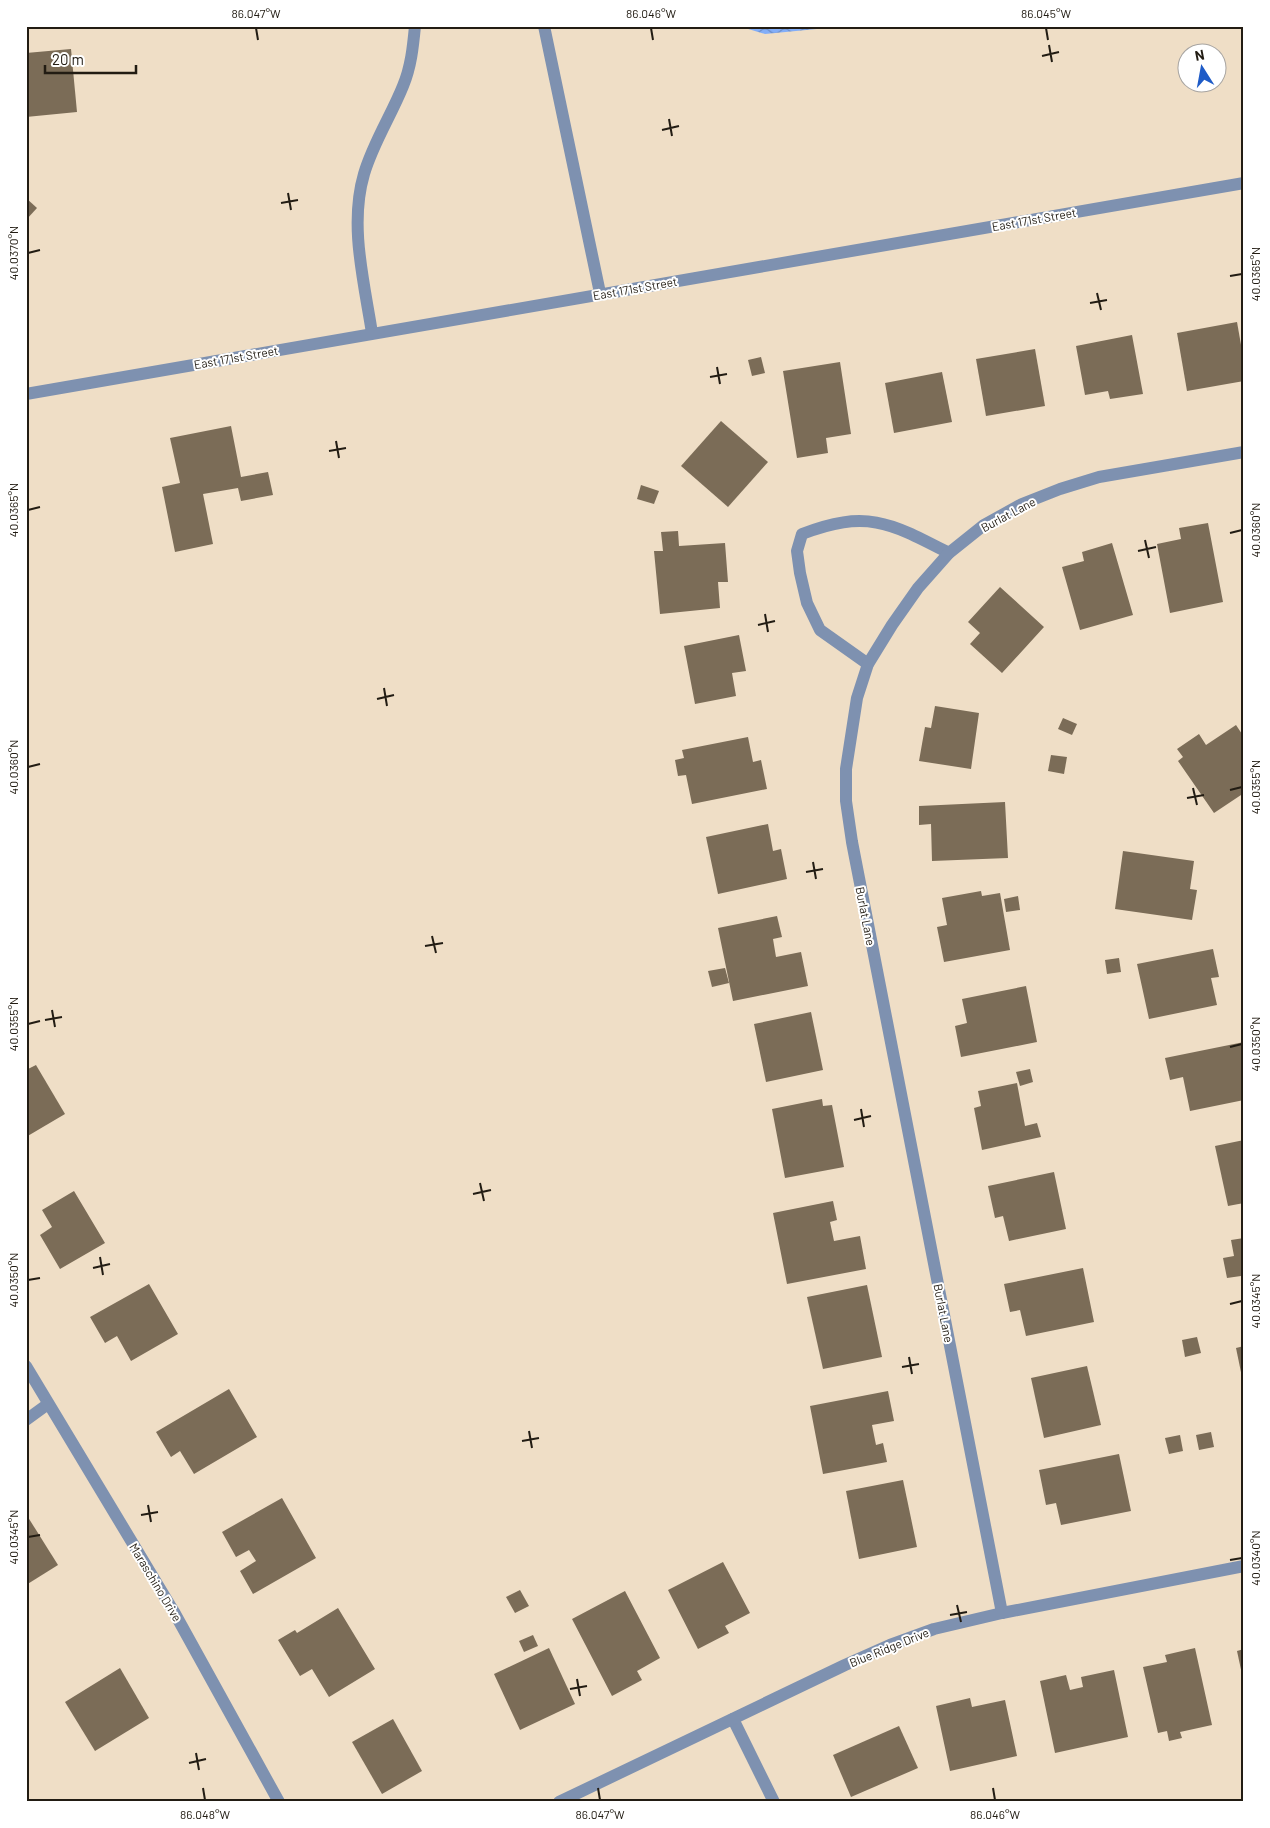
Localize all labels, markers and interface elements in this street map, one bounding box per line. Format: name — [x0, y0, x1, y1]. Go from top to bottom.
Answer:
text: 86.047°W — [231, 6, 281, 20]
text: 86.046°W — [626, 6, 676, 20]
text: 86.045°W — [1021, 6, 1071, 20]
scale bar — [45, 42, 136, 74]
north arrow — [1178, 42, 1228, 92]
text: N — [1193, 46, 1206, 64]
text: 20 m — [52, 50, 84, 68]
street label: East 171st Street — [991, 205, 1077, 233]
text: 40.0370°N — [6, 226, 20, 280]
text: 40.0365°N — [1248, 247, 1262, 301]
street label: East 171st Street — [592, 274, 678, 302]
street label: East 171st Street — [193, 343, 279, 371]
text: 40.0365°N — [6, 483, 20, 537]
street label: Burlat Lane — [978, 494, 1038, 534]
text: 40.0360°N — [1248, 503, 1262, 557]
text: 40.0360°N — [6, 740, 20, 794]
text: 40.0355°N — [1248, 760, 1262, 814]
street label: Burlat Lane — [853, 885, 879, 947]
text: 40.0355°N — [6, 997, 20, 1051]
text: 40.0350°N — [1248, 1017, 1262, 1071]
text: 40.0350°N — [6, 1253, 20, 1307]
text: 40.0345°N — [1248, 1274, 1262, 1328]
street label: Burlat Lane — [931, 1282, 957, 1344]
text: 40.0345°N — [6, 1510, 20, 1564]
text: 40.0340°N — [1248, 1530, 1262, 1586]
street label: Maraschino Drive — [127, 1540, 185, 1624]
street label: Blue Ridge Drive — [847, 1625, 931, 1669]
text: 86.048°W — [180, 1807, 231, 1821]
text: 86.047°W — [575, 1807, 625, 1821]
text: 86.046°W — [970, 1807, 1020, 1821]

